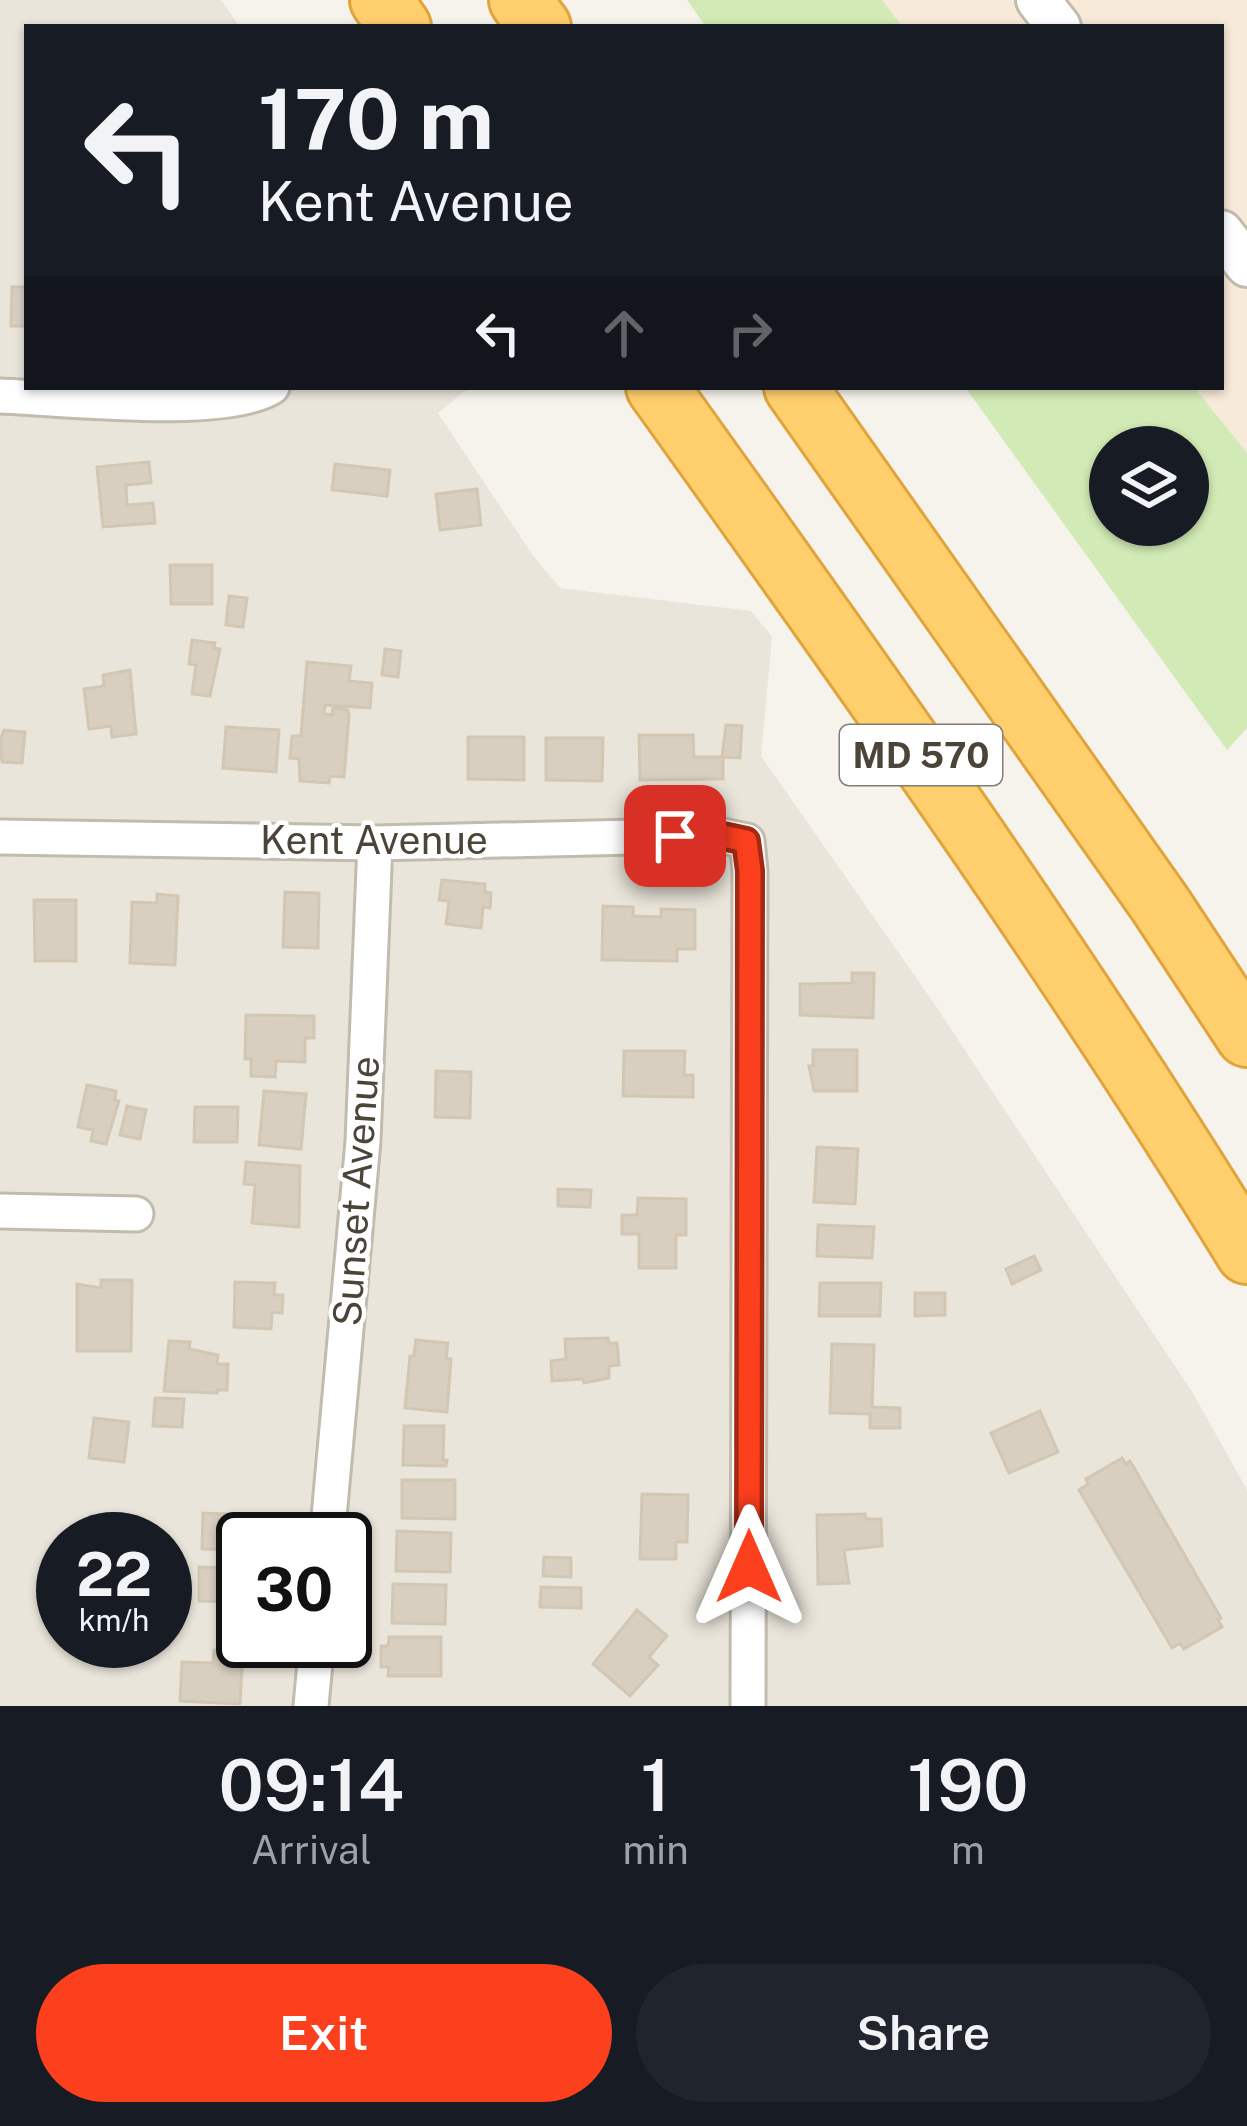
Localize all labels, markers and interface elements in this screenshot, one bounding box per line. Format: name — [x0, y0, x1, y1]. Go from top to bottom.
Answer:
text: 170 m — [258, 69, 494, 168]
icon: left — [60, 72, 216, 228]
text: Kent Avenue — [258, 170, 573, 233]
icon: left — [465, 300, 531, 366]
icon: ahead — [591, 300, 657, 366]
icon: right — [717, 300, 783, 366]
map controls — [1089, 426, 1209, 546]
button: layers — [1089, 426, 1209, 546]
road number: MD 570 — [840, 725, 1002, 785]
pin — [624, 785, 726, 887]
icon: arrive — [642, 803, 708, 869]
street label: Kent Avenue — [260, 817, 488, 863]
street label: Sunset Avenue — [324, 1054, 388, 1328]
position arrow — [686, 1504, 812, 1630]
speed limit sign: 30 — [216, 1512, 372, 1668]
text: 22 — [76, 1539, 152, 1610]
text: km/h — [79, 1602, 149, 1638]
text: 09:14 — [218, 1743, 404, 1827]
text: 1 — [641, 1743, 671, 1827]
text: 190 — [907, 1743, 1029, 1827]
text: Arrival — [251, 1827, 372, 1873]
text: min — [623, 1827, 689, 1873]
text: m — [951, 1827, 985, 1873]
button: Exit — [36, 1964, 612, 2102]
button: Share — [636, 1964, 1211, 2102]

